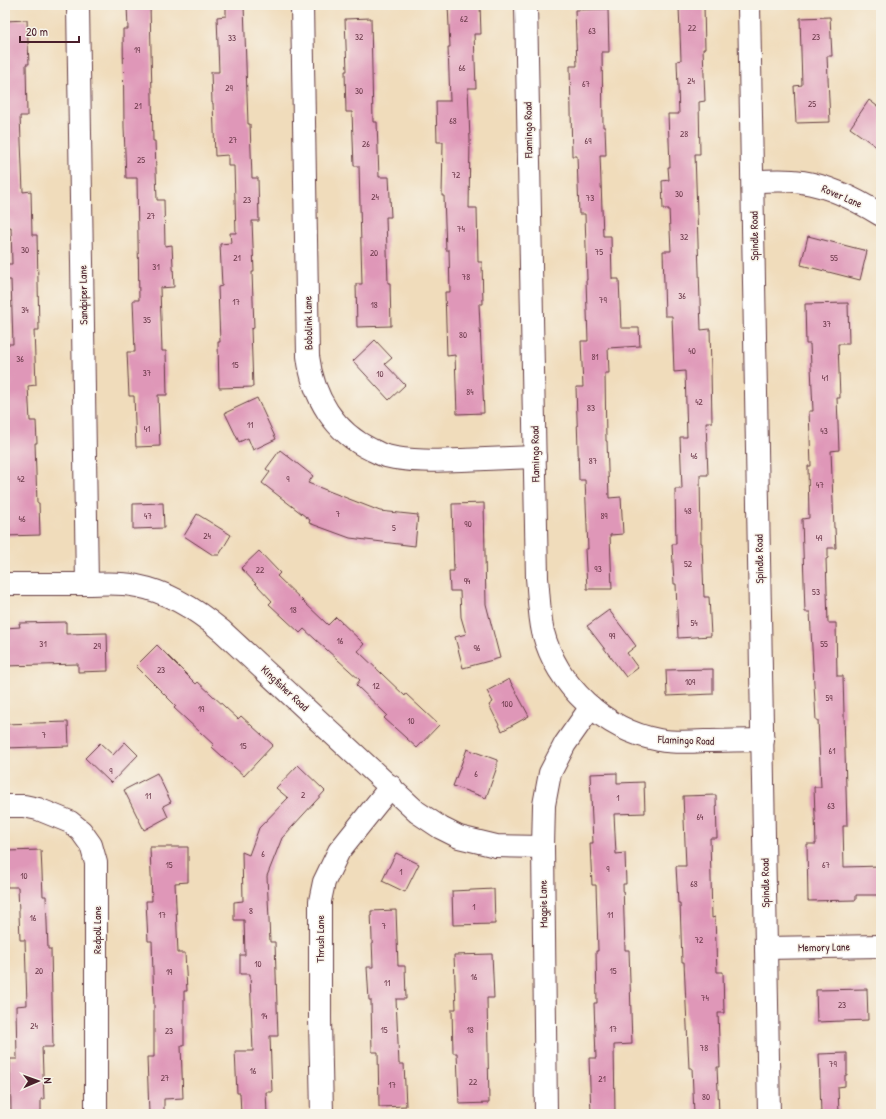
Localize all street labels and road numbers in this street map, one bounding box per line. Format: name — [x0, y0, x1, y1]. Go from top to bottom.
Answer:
street label: Flamingo Road — [520, 101, 536, 159]
street label: Rover Lane — [820, 181, 865, 211]
street label: Spindle Road — [747, 211, 761, 261]
street label: Sandpiper Lane — [75, 265, 91, 325]
street label: Bobolink Lane — [301, 295, 315, 350]
street label: Flamingo Road — [527, 425, 543, 483]
street label: Spindle Road — [752, 534, 766, 584]
street label: Kingfisher Road — [258, 662, 312, 714]
street label: Flamingo Road — [657, 732, 715, 748]
street label: Spindle Road — [758, 858, 772, 908]
street label: Magpie Lane — [536, 879, 550, 928]
street label: Redpoll Lane — [90, 905, 104, 954]
street label: Thrush Lane — [313, 915, 327, 963]
street label: Memory Lane — [798, 940, 851, 954]

